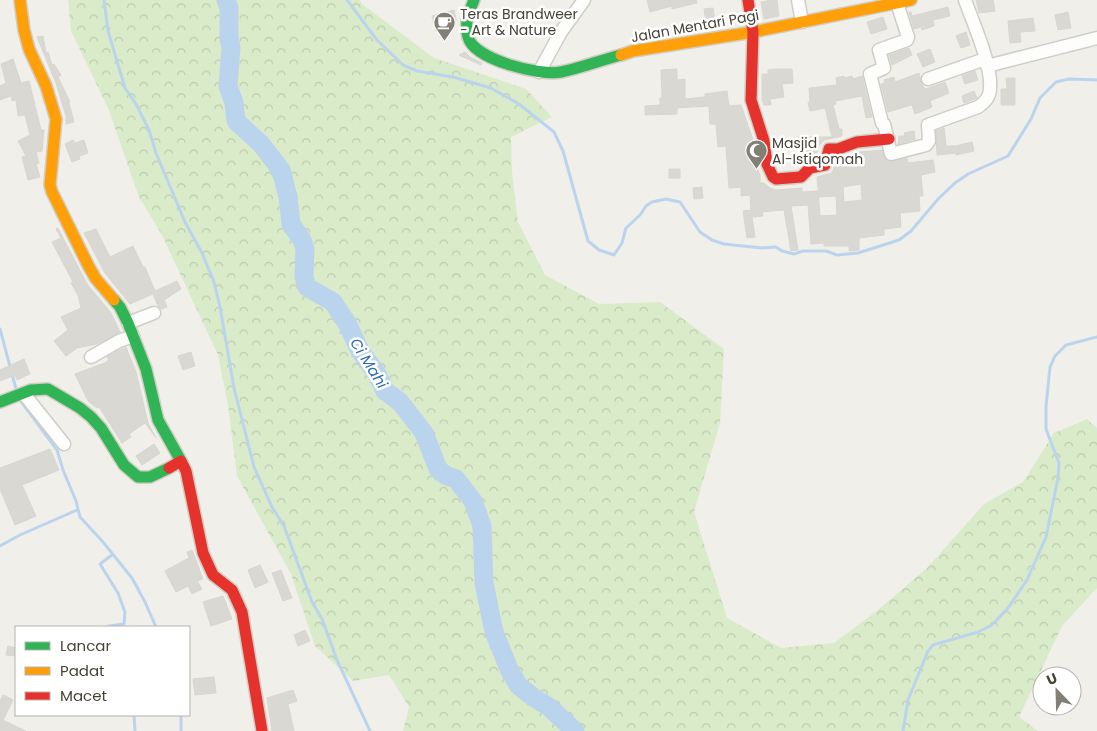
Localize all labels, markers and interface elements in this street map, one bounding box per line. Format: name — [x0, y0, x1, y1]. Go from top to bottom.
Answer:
place label: Teras Brandweer - Art & Nature — [460, 4, 578, 40]
street label: Jalan Mentari Pagi — [629, 5, 761, 47]
cafe icon: Teras Brandweer - Art & Nature — [432, 10, 456, 41]
place label: Masjid Al-Istiqomah — [772, 133, 863, 169]
mosque icon: Masjid Al-Istiqomah — [744, 139, 768, 170]
water label: Ci Mahi — [345, 334, 393, 393]
legend — [15, 626, 190, 716]
text: Lancar — [60, 635, 111, 656]
text: Padat — [60, 660, 105, 681]
north arrow — [1032, 666, 1082, 716]
text: U — [1043, 668, 1060, 690]
text: Macet — [60, 685, 107, 706]

